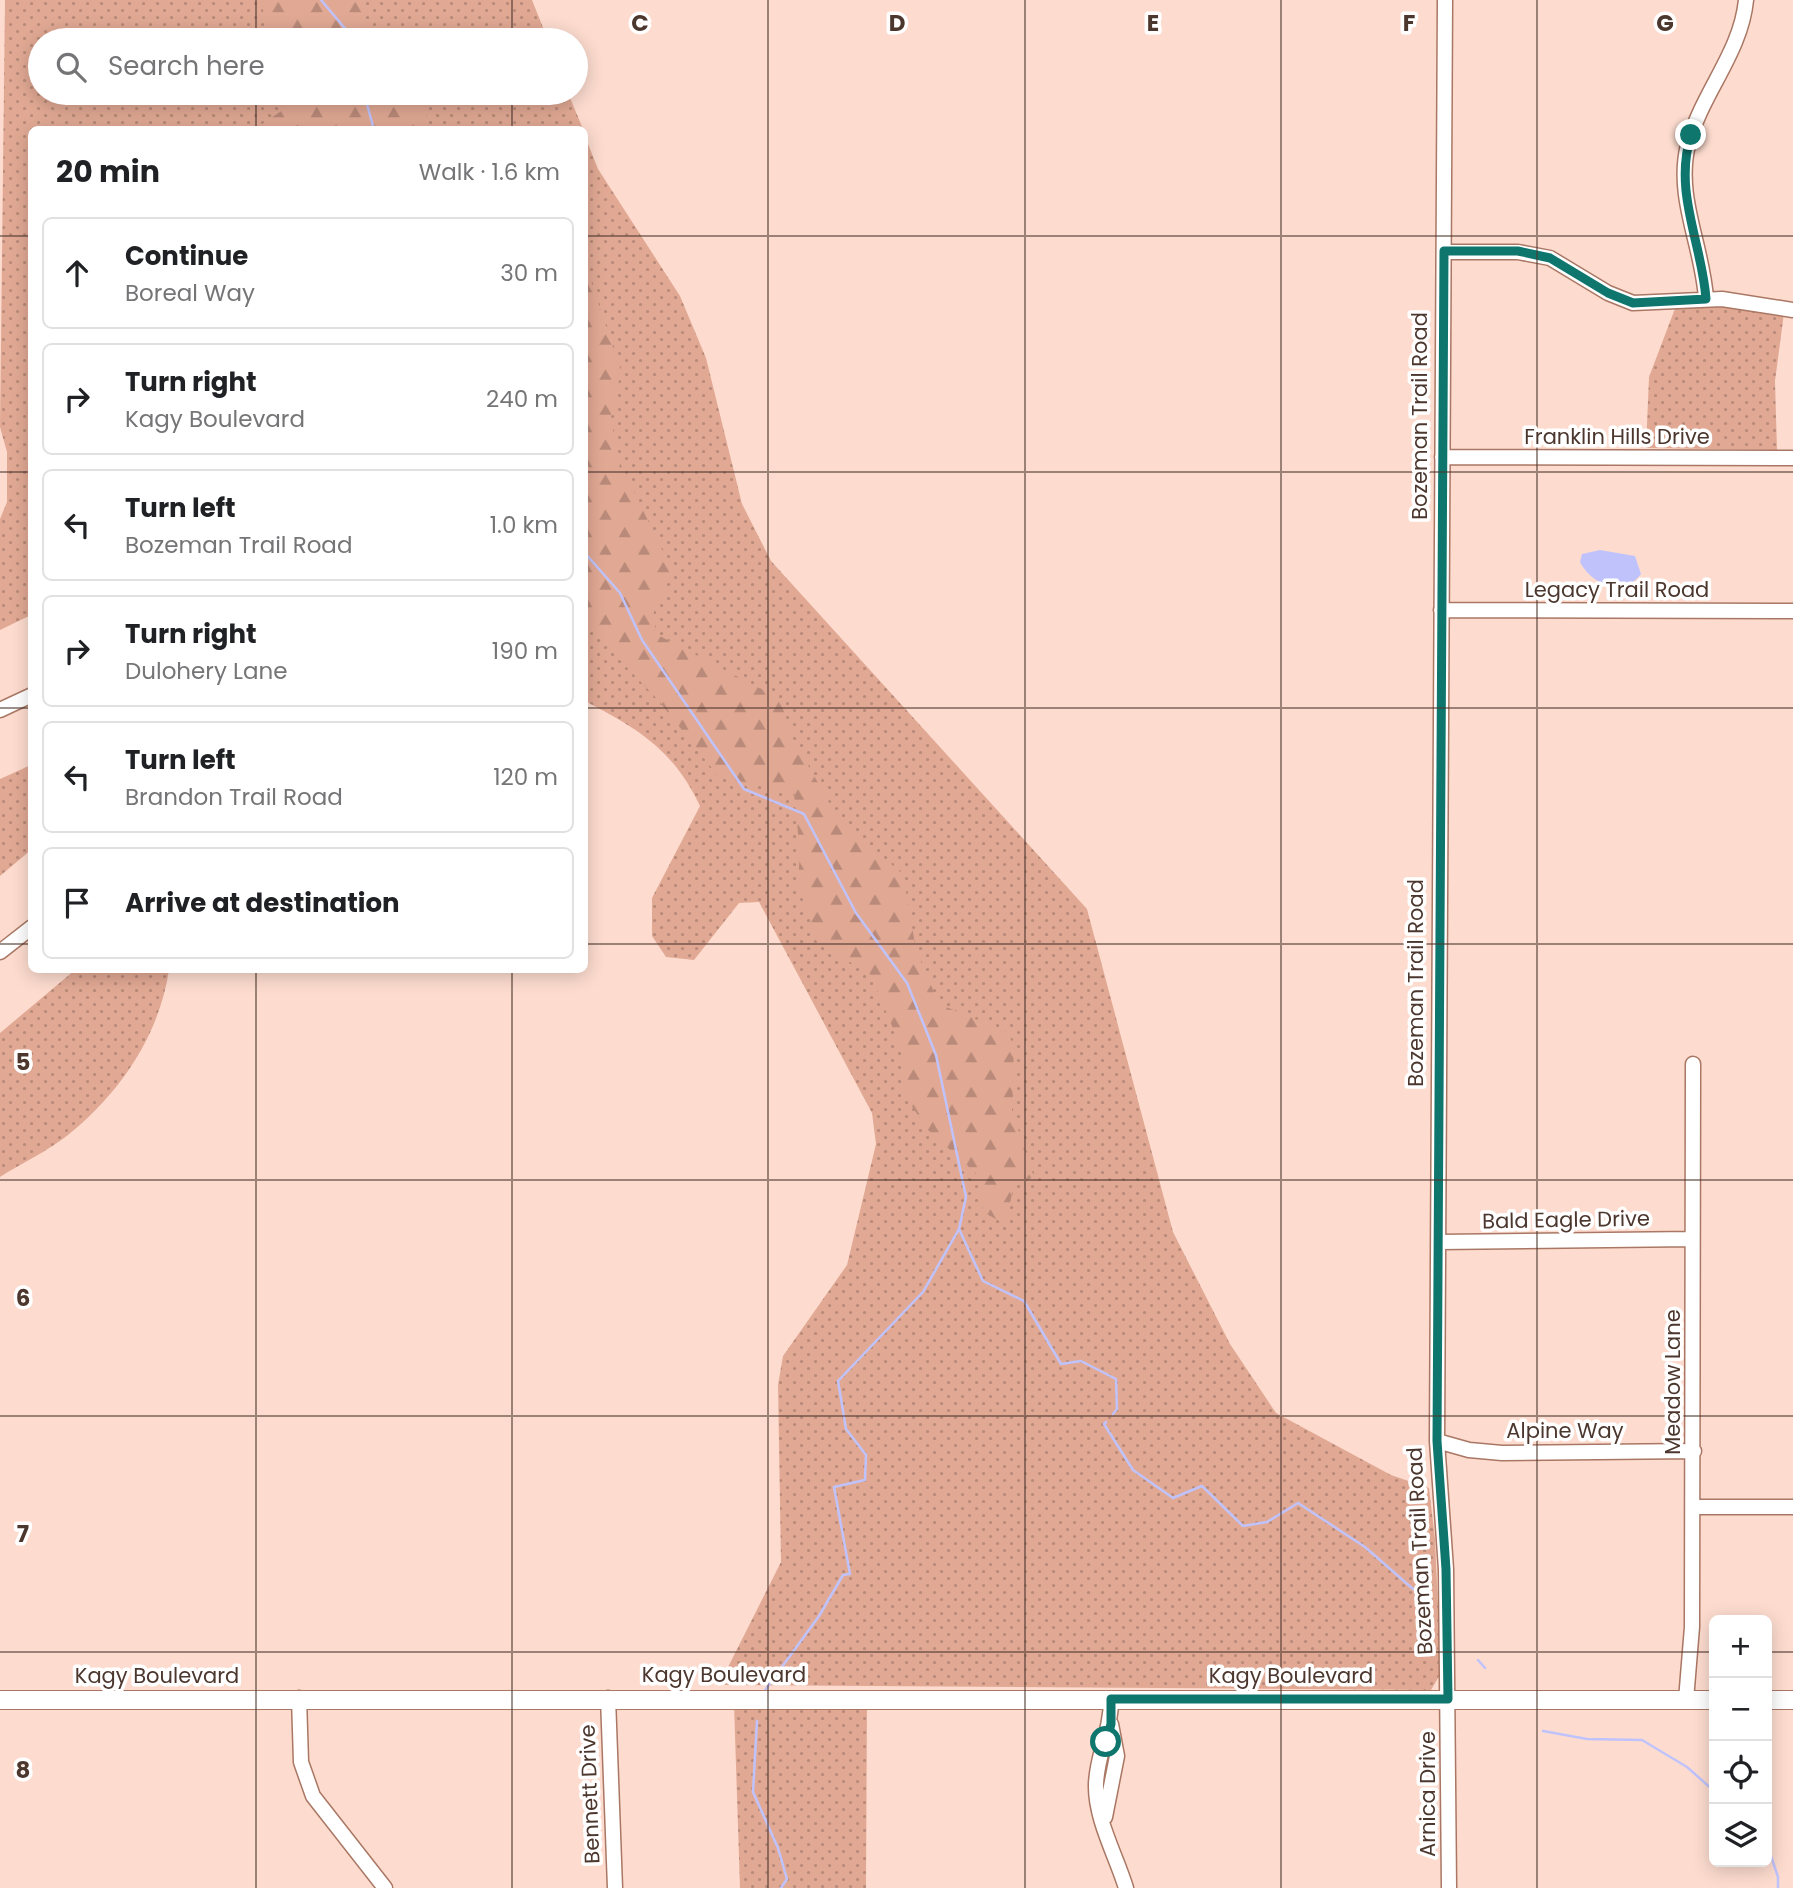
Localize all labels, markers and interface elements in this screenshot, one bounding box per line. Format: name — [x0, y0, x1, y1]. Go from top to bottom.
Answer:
text: C — [631, 7, 649, 39]
text: D — [889, 7, 905, 39]
text: E — [1147, 7, 1159, 39]
text: F — [1403, 7, 1415, 39]
text: G — [1656, 7, 1674, 39]
search box — [28, 28, 588, 105]
icon: search — [52, 48, 90, 86]
text: Search here — [108, 48, 265, 84]
route end — [1675, 119, 1706, 150]
text: 20 min — [56, 150, 160, 193]
text: Walk · 1.6 km — [419, 156, 560, 188]
text: Continue — [125, 238, 248, 274]
icon: ahead — [58, 254, 96, 292]
text: 30 m — [500, 257, 558, 289]
text: Boreal Way — [125, 277, 255, 309]
street label: Bozeman Trail Road — [1405, 312, 1434, 520]
text: Turn right — [125, 364, 257, 400]
icon: right — [58, 380, 96, 418]
text: 240 m — [486, 383, 558, 415]
text: Kagy Boulevard — [125, 403, 305, 435]
street label: Franklin Hills Drive — [1524, 422, 1710, 451]
text: Turn left — [125, 490, 236, 526]
icon: left — [58, 506, 96, 544]
text: 1.0 km — [490, 509, 558, 541]
text: Bozeman Trail Road — [125, 529, 352, 561]
street label: Legacy Trail Road — [1525, 575, 1709, 604]
text: Turn right — [125, 616, 257, 652]
icon: right — [58, 632, 96, 670]
text: 190 m — [492, 635, 558, 667]
text: Dulohery Lane — [125, 655, 287, 687]
text: Turn left — [125, 742, 236, 778]
icon: left — [58, 758, 96, 796]
text: 120 m — [493, 761, 558, 793]
text: Brandon Trail Road — [125, 781, 343, 813]
street label: Bozeman Trail Road — [1401, 879, 1430, 1087]
icon: arrive — [58, 884, 96, 922]
text: Arrive at destination — [125, 885, 400, 921]
text: 5 — [16, 1046, 30, 1078]
street label: Bald Eagle Drive — [1482, 1204, 1650, 1235]
text: 6 — [16, 1282, 30, 1314]
street label: Meadow Lane — [1658, 1309, 1687, 1455]
street label: Alpine Way — [1506, 1416, 1624, 1445]
street label: Bozeman Trail Road — [1400, 1447, 1439, 1655]
text: 7 — [17, 1518, 29, 1550]
map controls — [1709, 1615, 1772, 1867]
button: + — [1709, 1615, 1772, 1678]
street label: Kagy Boulevard — [642, 1660, 806, 1689]
street label: Kagy Boulevard — [75, 1661, 239, 1690]
street label: Kagy Boulevard — [1209, 1661, 1373, 1690]
button: − — [1709, 1678, 1772, 1741]
street label: Bennett Drive — [573, 1724, 606, 1864]
route start — [1090, 1726, 1121, 1757]
street label: Arnica Drive — [1413, 1731, 1442, 1857]
button: locate — [1709, 1741, 1772, 1804]
text: 8 — [16, 1754, 30, 1786]
button: layers — [1709, 1804, 1772, 1867]

